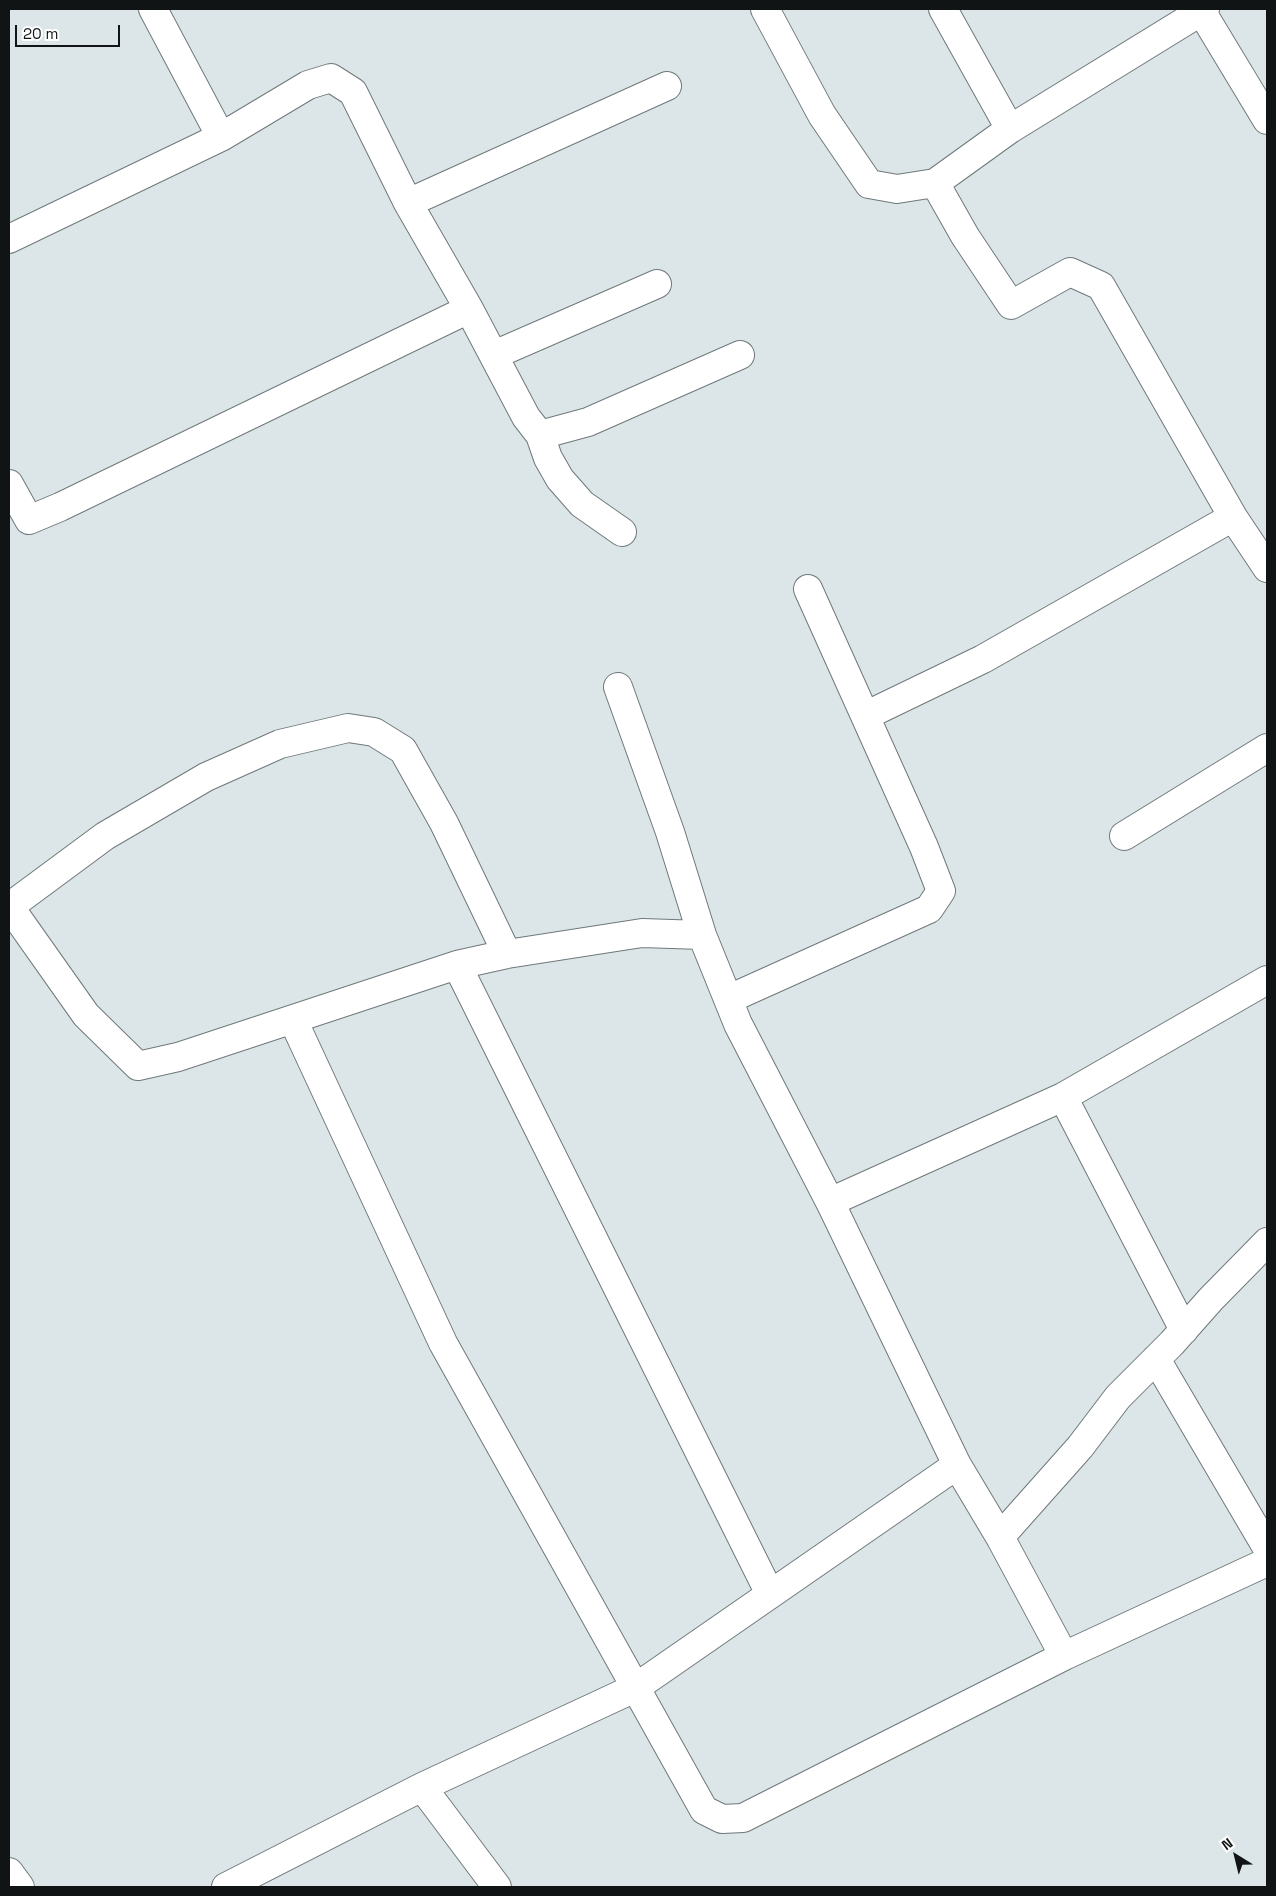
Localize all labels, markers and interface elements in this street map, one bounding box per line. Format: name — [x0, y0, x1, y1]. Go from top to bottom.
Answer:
scale bar — [18, 15, 122, 47]
text: 20 m — [23, 24, 58, 43]
north arrow — [1211, 1831, 1261, 1881]
text: N — [1218, 1834, 1236, 1854]

